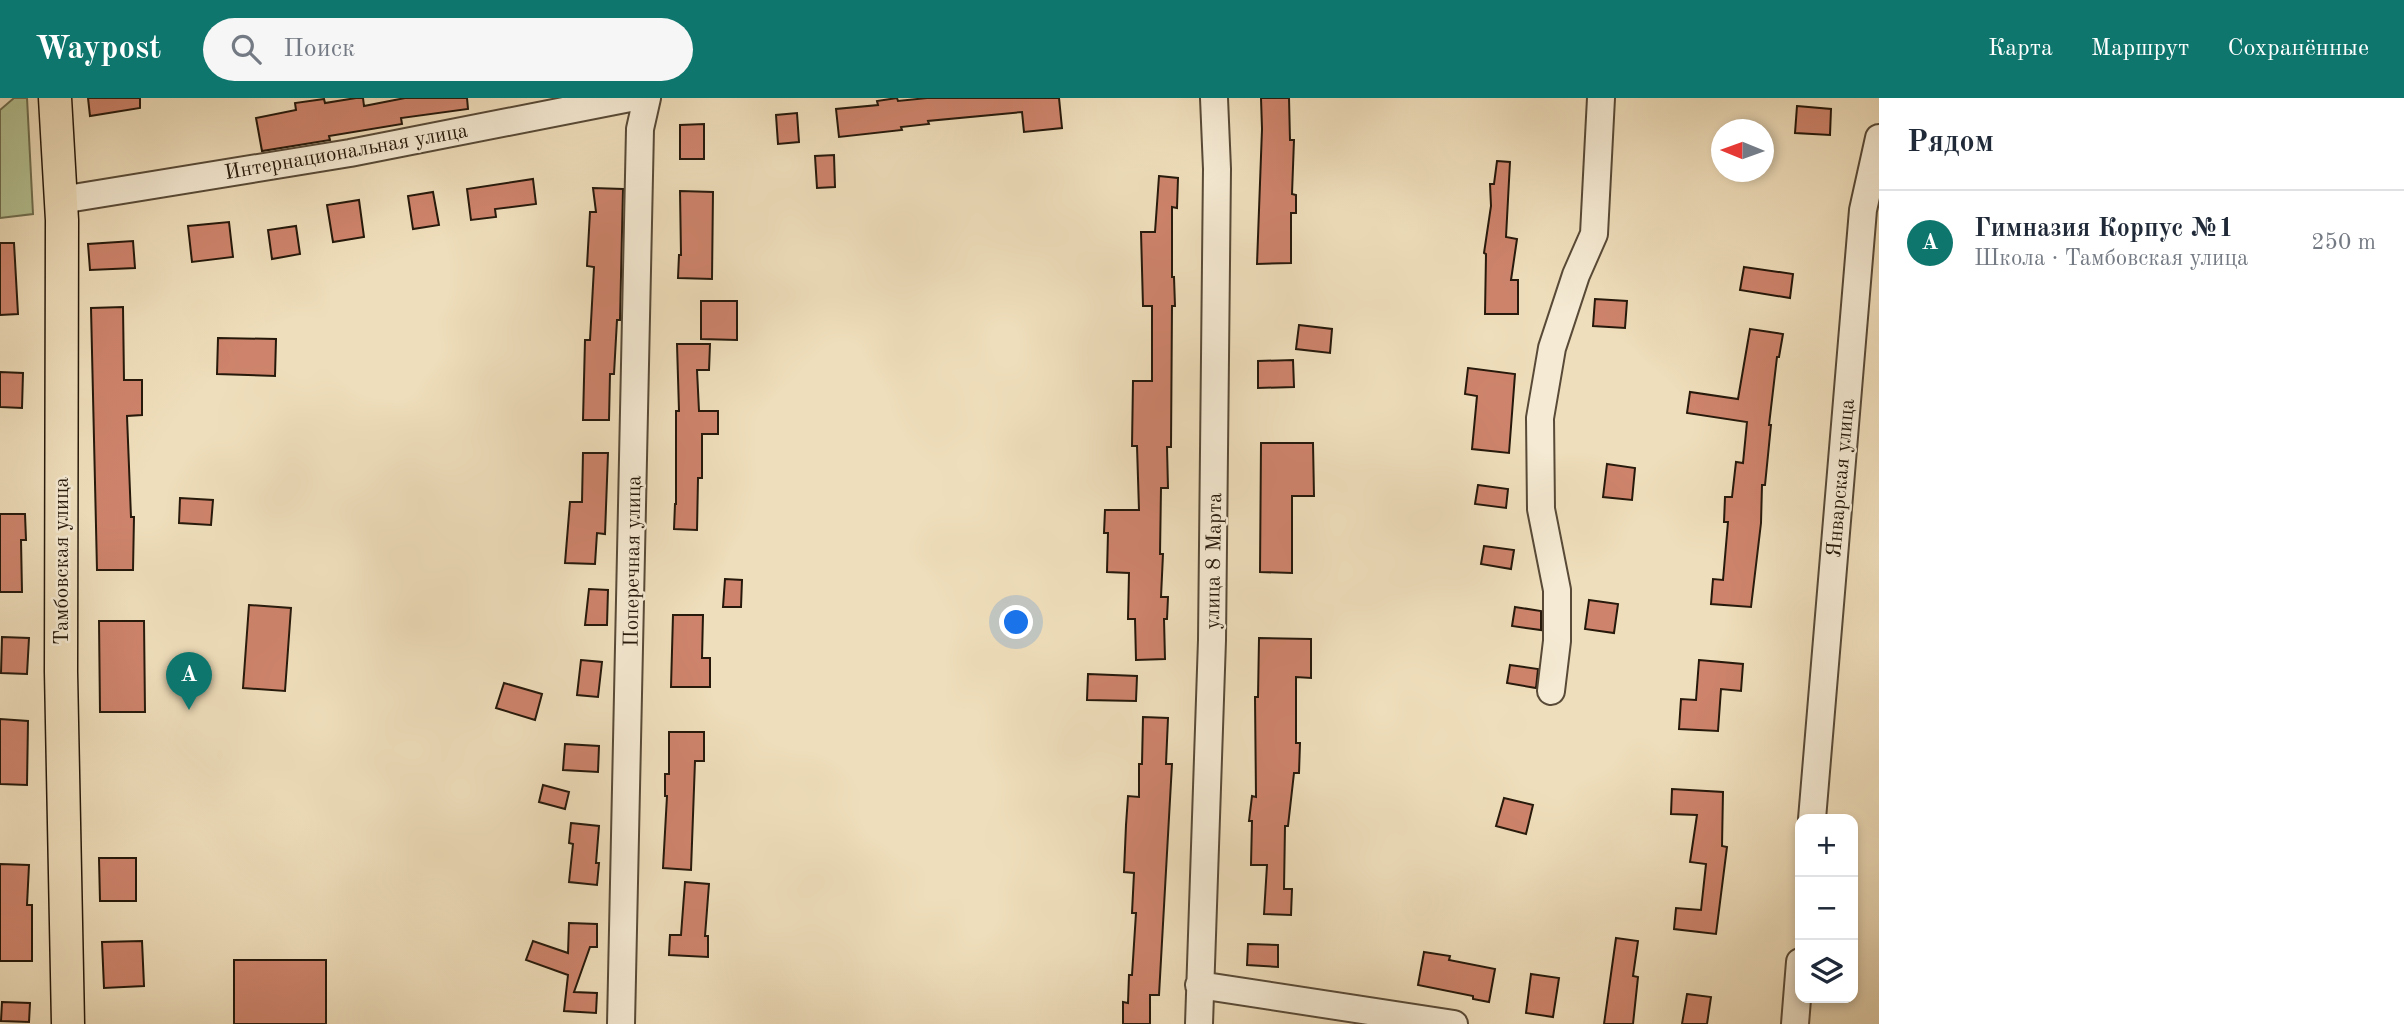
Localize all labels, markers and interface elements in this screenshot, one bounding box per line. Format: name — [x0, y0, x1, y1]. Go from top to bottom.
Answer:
search box — [203, 18, 693, 81]
icon: search — [227, 30, 265, 68]
text: Waypost — [35, 33, 161, 66]
text: Поиск — [283, 36, 355, 62]
text: Карта — [1988, 37, 2053, 61]
text: Маршрут — [2091, 37, 2189, 61]
text: Сохранённые — [2227, 37, 2369, 61]
north arrow — [1711, 119, 1774, 182]
street label: Интернациональная улица — [223, 121, 470, 184]
text: Рядом — [1907, 128, 1994, 158]
text: Гимназия Корпус №1 — [1974, 216, 2234, 242]
text: A — [1921, 231, 1939, 254]
text: 250 m — [2311, 231, 2376, 254]
text: Школа · Тамбовская улица — [1974, 247, 2248, 270]
street label: Январская улица — [1824, 398, 1859, 558]
street label: Поперечная улица — [622, 475, 645, 647]
street label: Тамбовская улица — [52, 477, 73, 645]
street label: улица 8 Марта — [1203, 492, 1226, 630]
your location — [999, 605, 1033, 639]
pin: A — [166, 652, 212, 710]
map controls — [1795, 814, 1858, 1003]
button: + — [1795, 814, 1858, 877]
button: − — [1795, 877, 1858, 940]
button: layers — [1795, 940, 1858, 1003]

